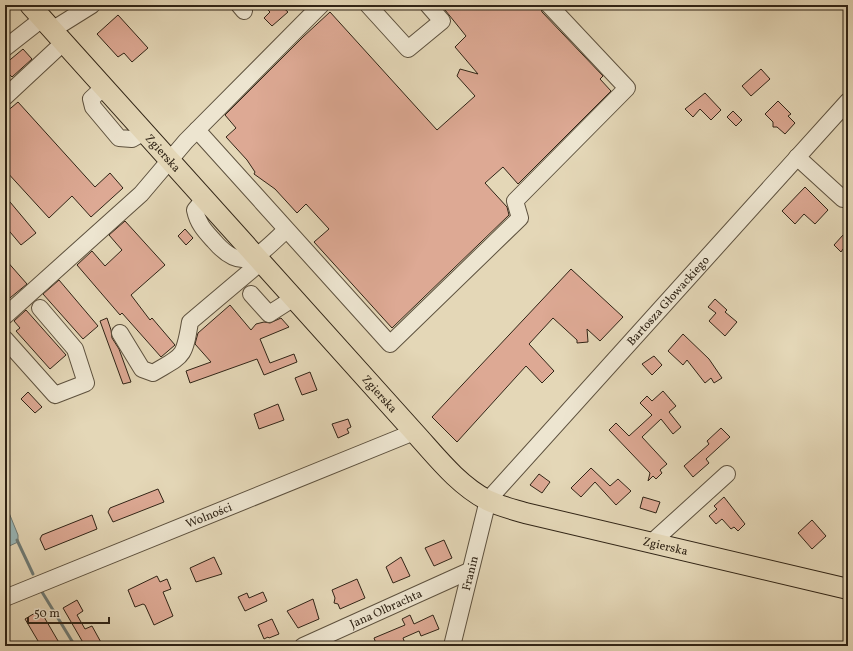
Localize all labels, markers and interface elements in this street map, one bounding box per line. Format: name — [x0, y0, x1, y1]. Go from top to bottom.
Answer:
street label: Zgierska — [141, 131, 184, 176]
street label: Bartosza Głowackiego — [624, 253, 713, 350]
street label: Zgierska — [358, 372, 400, 417]
street label: Wolności — [184, 499, 235, 533]
street label: Zgierska — [641, 534, 689, 560]
street label: Franin — [459, 554, 483, 593]
street label: Jana Olbrachta — [348, 586, 425, 633]
scale bar — [28, 599, 109, 625]
text: 50 m — [34, 606, 60, 622]

